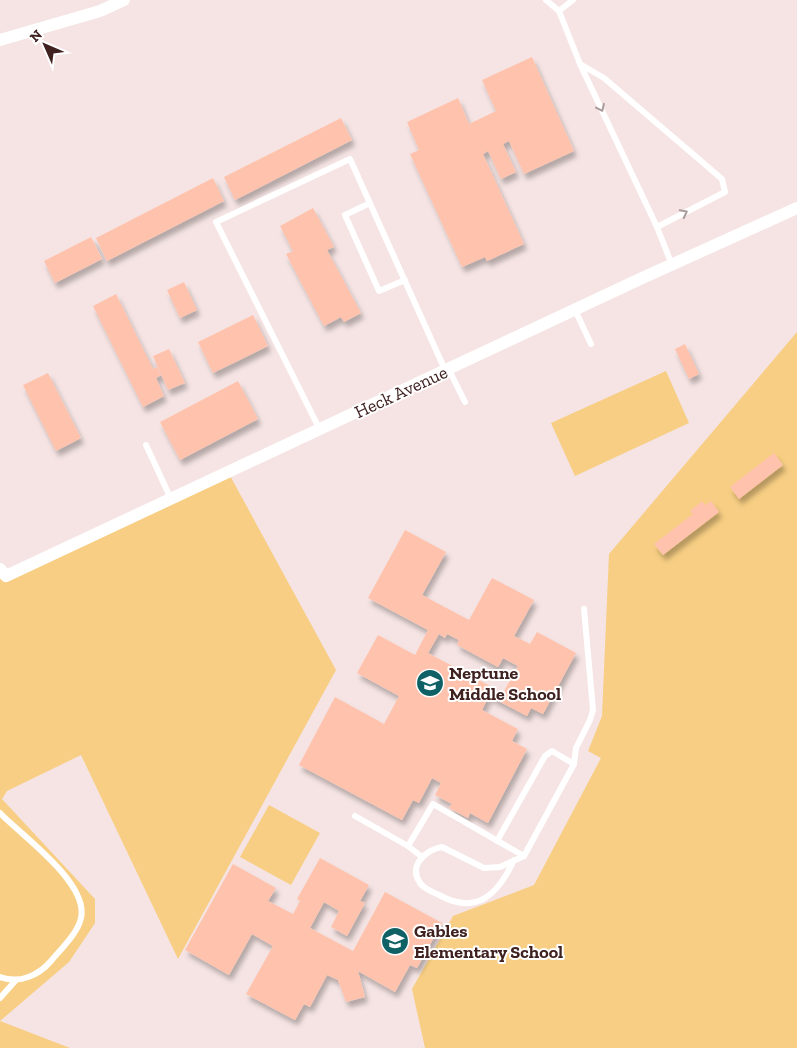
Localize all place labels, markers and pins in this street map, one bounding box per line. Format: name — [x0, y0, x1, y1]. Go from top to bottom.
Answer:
place label: Neptune Middle School — [449, 662, 561, 705]
school or university icon: Neptune Middle School — [415, 668, 445, 698]
place label: Gables Elementary School — [414, 920, 563, 963]
school or university icon: Gables Elementary School — [380, 926, 410, 956]

